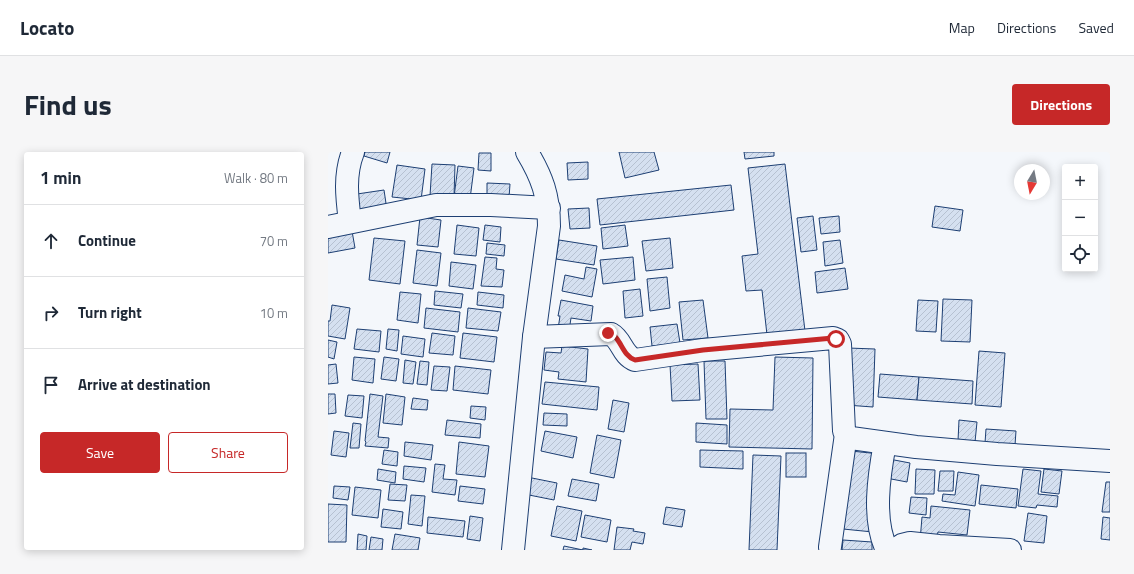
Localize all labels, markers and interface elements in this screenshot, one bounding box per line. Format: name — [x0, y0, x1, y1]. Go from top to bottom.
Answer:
text: Locato — [20, 13, 74, 42]
text: Map — [949, 17, 975, 38]
text: Directions — [997, 17, 1056, 38]
text: Saved — [1078, 17, 1114, 38]
text: Find us — [24, 83, 112, 126]
button: Directions — [1012, 84, 1110, 125]
north arrow — [1014, 164, 1050, 200]
map controls — [1062, 164, 1098, 272]
button: + — [1062, 164, 1098, 200]
text: 1 min — [40, 165, 81, 191]
text: Walk · 80 m — [224, 168, 288, 188]
button: − — [1062, 200, 1098, 236]
text: Continue — [78, 229, 136, 252]
icon: ahead — [40, 230, 62, 252]
text: 70 m — [260, 231, 288, 251]
button: locate — [1062, 236, 1098, 272]
text: Turn right — [78, 301, 142, 324]
icon: right — [40, 302, 62, 324]
text: 10 m — [260, 303, 288, 323]
route end — [599, 324, 617, 342]
route start — [827, 330, 845, 348]
text: Arrive at destination — [78, 373, 211, 396]
icon: arrive — [40, 374, 62, 396]
button: Save — [40, 432, 160, 473]
button: Share — [168, 432, 288, 473]

